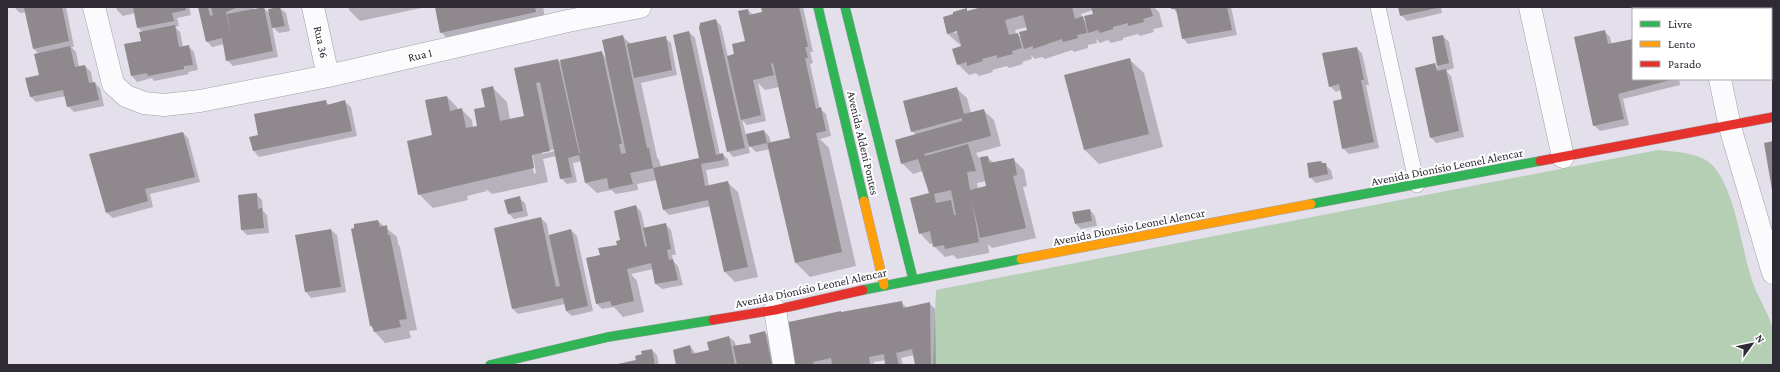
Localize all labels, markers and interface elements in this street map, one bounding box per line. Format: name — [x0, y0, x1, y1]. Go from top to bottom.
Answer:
legend — [1632, 8, 1772, 80]
text: Livre — [1668, 17, 1692, 31]
street label: Rua 36 — [311, 25, 331, 59]
text: Lento — [1668, 37, 1696, 51]
street label: Rua 1 — [406, 45, 434, 65]
text: Parado — [1668, 57, 1701, 71]
street label: Avenida Aldeni Pontes — [844, 90, 882, 197]
street label: Avenida Dionísio Leonel Alencar — [1370, 145, 1525, 189]
street label: Avenida Dionísio Leonel Alencar — [1052, 205, 1207, 249]
street label: Avenida Dionísio Leonel Alencar — [734, 265, 889, 311]
north arrow — [1732, 324, 1772, 364]
text: N — [1753, 332, 1768, 345]

